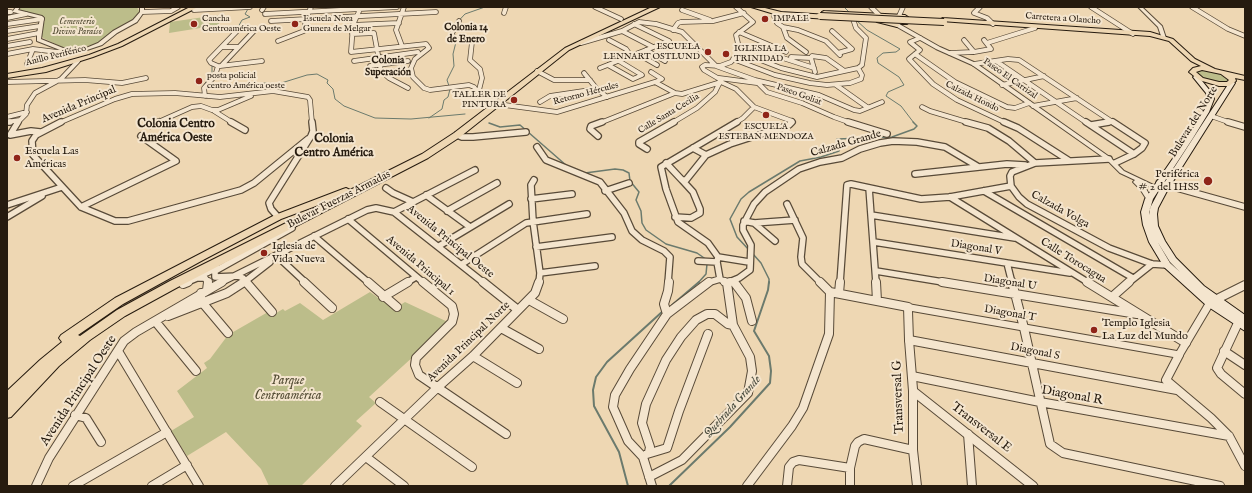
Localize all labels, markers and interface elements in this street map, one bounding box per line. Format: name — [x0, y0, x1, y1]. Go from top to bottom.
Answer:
street label: Carretera a Olancho — [1025, 11, 1101, 27]
place label: Cancha Centroamérica Oeste — [202, 14, 281, 35]
place label: Escuela Nora Gunera de Melgar — [303, 14, 371, 35]
marker: IMPALE — [760, 14, 770, 24]
place label: IMPALE — [773, 14, 809, 24]
park label: Cementerio Divino Paraíso — [52, 17, 102, 38]
marker: Cancha Centroamérica Oeste — [189, 19, 199, 29]
marker: Escuela Nora Gunera de Melgar — [290, 19, 300, 29]
district label: Colonia 14 de Enero — [444, 22, 488, 46]
place label: ESCUELA LENNART OSTLUND — [603, 42, 700, 63]
street label: Anillo Periférico — [25, 43, 87, 69]
place label: IGLESIA LA TRINIDAD — [734, 44, 787, 65]
marker: ESCUELA LENNART OSTLUND — [703, 47, 713, 57]
marker: IGLESIA LA TRINIDAD — [721, 49, 731, 59]
district label: Colonia Superación — [365, 55, 411, 78]
street label: Paseo El Carrizal — [981, 56, 1039, 102]
place label: posta policial centro América oeste — [207, 71, 285, 92]
marker: posta policial centro América oeste — [194, 76, 204, 86]
street label: Calzada Hondo — [943, 79, 1001, 115]
street label: Retorno Hércules — [552, 80, 620, 108]
street label: Paseo Goliat — [775, 82, 823, 108]
street label: Avenida Principal — [40, 83, 118, 127]
street label: Bulevar del Norte — [1167, 84, 1221, 160]
place label: TALLER DE PINTURA — [452, 90, 506, 111]
street label: Calle Santa Cecilia — [637, 92, 701, 136]
marker: TALLER DE PINTURA — [509, 95, 519, 105]
marker: ESCUELA ESTEBAN MENDOZA — [761, 110, 771, 120]
district label: Colonia Centro América Oeste — [137, 118, 215, 146]
place label: ESCUELA ESTEBAN MENDOZA — [719, 122, 813, 143]
street label: Calzada Grande — [809, 128, 883, 160]
district label: Colonia Centro América — [295, 133, 373, 161]
place label: Escuela Las Américas — [25, 145, 79, 171]
marker: Escuela Las Américas — [12, 153, 22, 163]
street label: Bulevar Fuerzas Armadas — [285, 168, 393, 232]
place label: Periférica # 2 del IHSS — [1138, 168, 1199, 194]
marker: Periférica # 2 del IHSS — [1202, 175, 1214, 187]
street label: Calzada Volga — [1028, 189, 1092, 231]
street label: Avenida Principal Oeste — [404, 203, 496, 281]
street label: Avenida Principal 1 — [383, 233, 457, 299]
street label: Calle Torocagua — [1038, 236, 1108, 286]
street label: Diagonal V — [950, 237, 1002, 259]
place label: Iglesia de Vida Nueva — [272, 240, 325, 266]
marker: Iglesia de Vida Nueva — [259, 248, 269, 258]
street label: Diagonal U — [982, 272, 1038, 294]
street label: Avenida Principal Norte — [425, 299, 513, 385]
street label: Diagonal T — [983, 303, 1037, 325]
place label: Templo Iglesia La Luz del Mundo — [1102, 317, 1188, 343]
marker: Templo Iglesia La Luz del Mundo — [1089, 325, 1099, 335]
street label: Avenida Principal Oeste — [37, 333, 121, 449]
street label: Diagonal S — [1009, 341, 1061, 363]
street label: Transversal G — [890, 360, 908, 434]
park label: Parque Centroamérica — [254, 373, 322, 404]
water label: Quebrada Grande — [701, 373, 765, 441]
street label: Diagonal R — [1040, 383, 1104, 409]
street label: Transversal E — [948, 400, 1014, 456]

